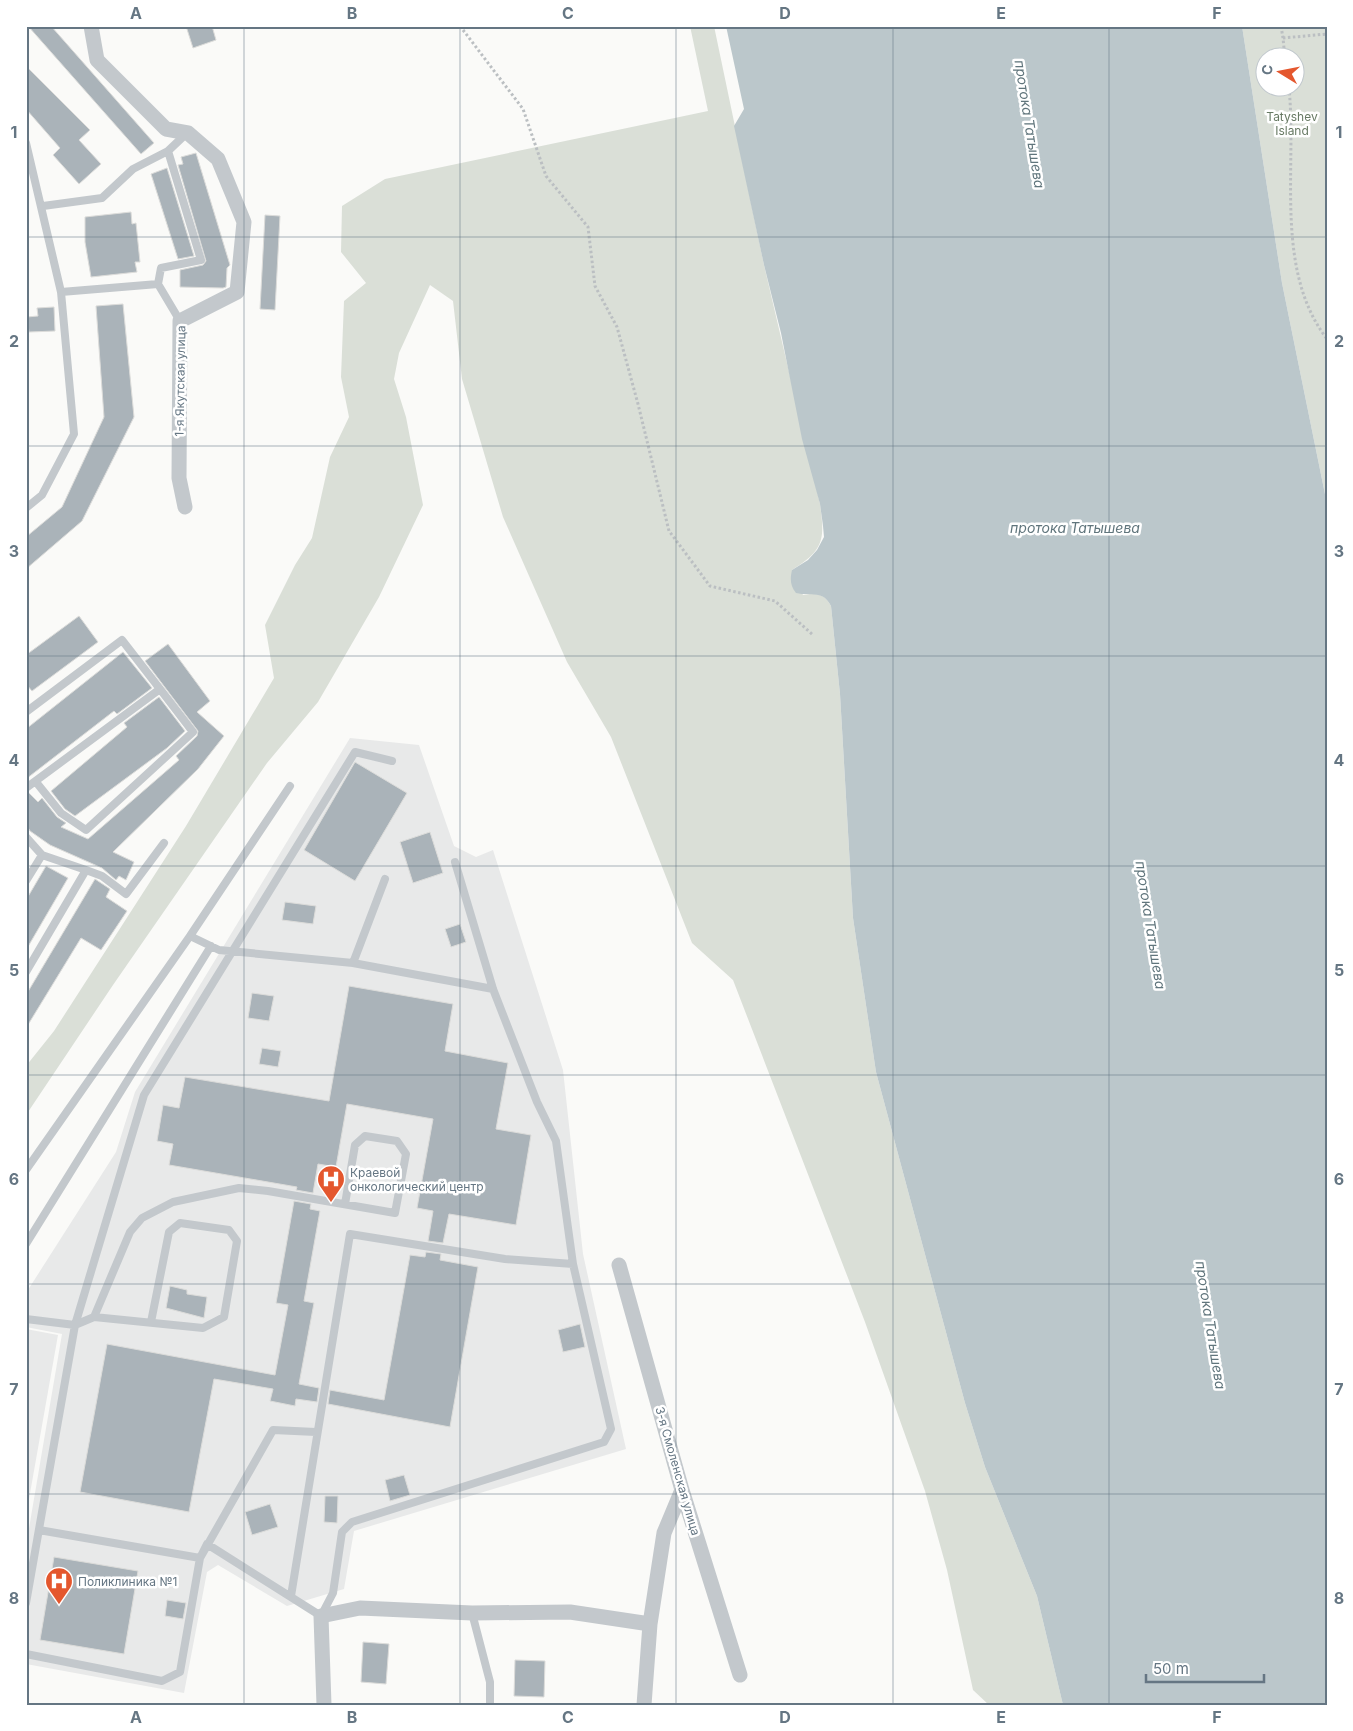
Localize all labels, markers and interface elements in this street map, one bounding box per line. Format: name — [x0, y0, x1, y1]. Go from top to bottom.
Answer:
text: A — [130, 3, 142, 23]
text: B — [347, 3, 357, 23]
text: C — [562, 3, 574, 23]
text: D — [779, 3, 791, 23]
text: E — [996, 3, 1006, 23]
text: F — [1212, 3, 1222, 23]
north arrow — [1256, 48, 1306, 98]
water label: протока Татышева — [1011, 59, 1049, 190]
text: С — [1257, 63, 1276, 76]
park label: Tatyshev Island — [1266, 109, 1318, 138]
text: 1 — [11, 122, 17, 142]
text: 1 — [1336, 122, 1342, 142]
street label: 1-я Якутская улица — [172, 325, 188, 437]
text: 2 — [9, 331, 19, 351]
text: 2 — [1334, 331, 1344, 351]
water label: протока Татышева — [1010, 519, 1140, 536]
text: 3 — [9, 541, 19, 561]
text: 3 — [1334, 541, 1344, 561]
text: 4 — [9, 750, 20, 770]
text: 4 — [1334, 750, 1345, 770]
water label: протока Татышева — [1132, 860, 1170, 991]
text: 5 — [9, 960, 19, 980]
text: 5 — [1334, 960, 1344, 980]
hospital icon: Краевой онкологический центр — [316, 1164, 346, 1203]
place label: Краевой онкологический центр — [350, 1165, 484, 1194]
text: 6 — [9, 1169, 19, 1189]
text: 6 — [1334, 1169, 1344, 1189]
water label: протока Татышева — [1192, 1260, 1230, 1391]
text: 7 — [9, 1379, 19, 1399]
text: 7 — [1334, 1379, 1344, 1399]
street label: 3-я Смоленская улица — [652, 1405, 704, 1537]
hospital icon: Поликлиника №1 — [44, 1566, 74, 1605]
place label: Поликлиника №1 — [78, 1574, 177, 1589]
text: 8 — [9, 1588, 19, 1608]
text: 8 — [1334, 1588, 1344, 1608]
scale bar — [1146, 1651, 1263, 1683]
text: 50 m — [1153, 1659, 1189, 1678]
text: A — [130, 1707, 142, 1727]
text: B — [347, 1707, 357, 1727]
text: C — [562, 1707, 574, 1727]
text: D — [779, 1707, 791, 1727]
text: E — [996, 1707, 1006, 1727]
text: F — [1212, 1707, 1222, 1727]

